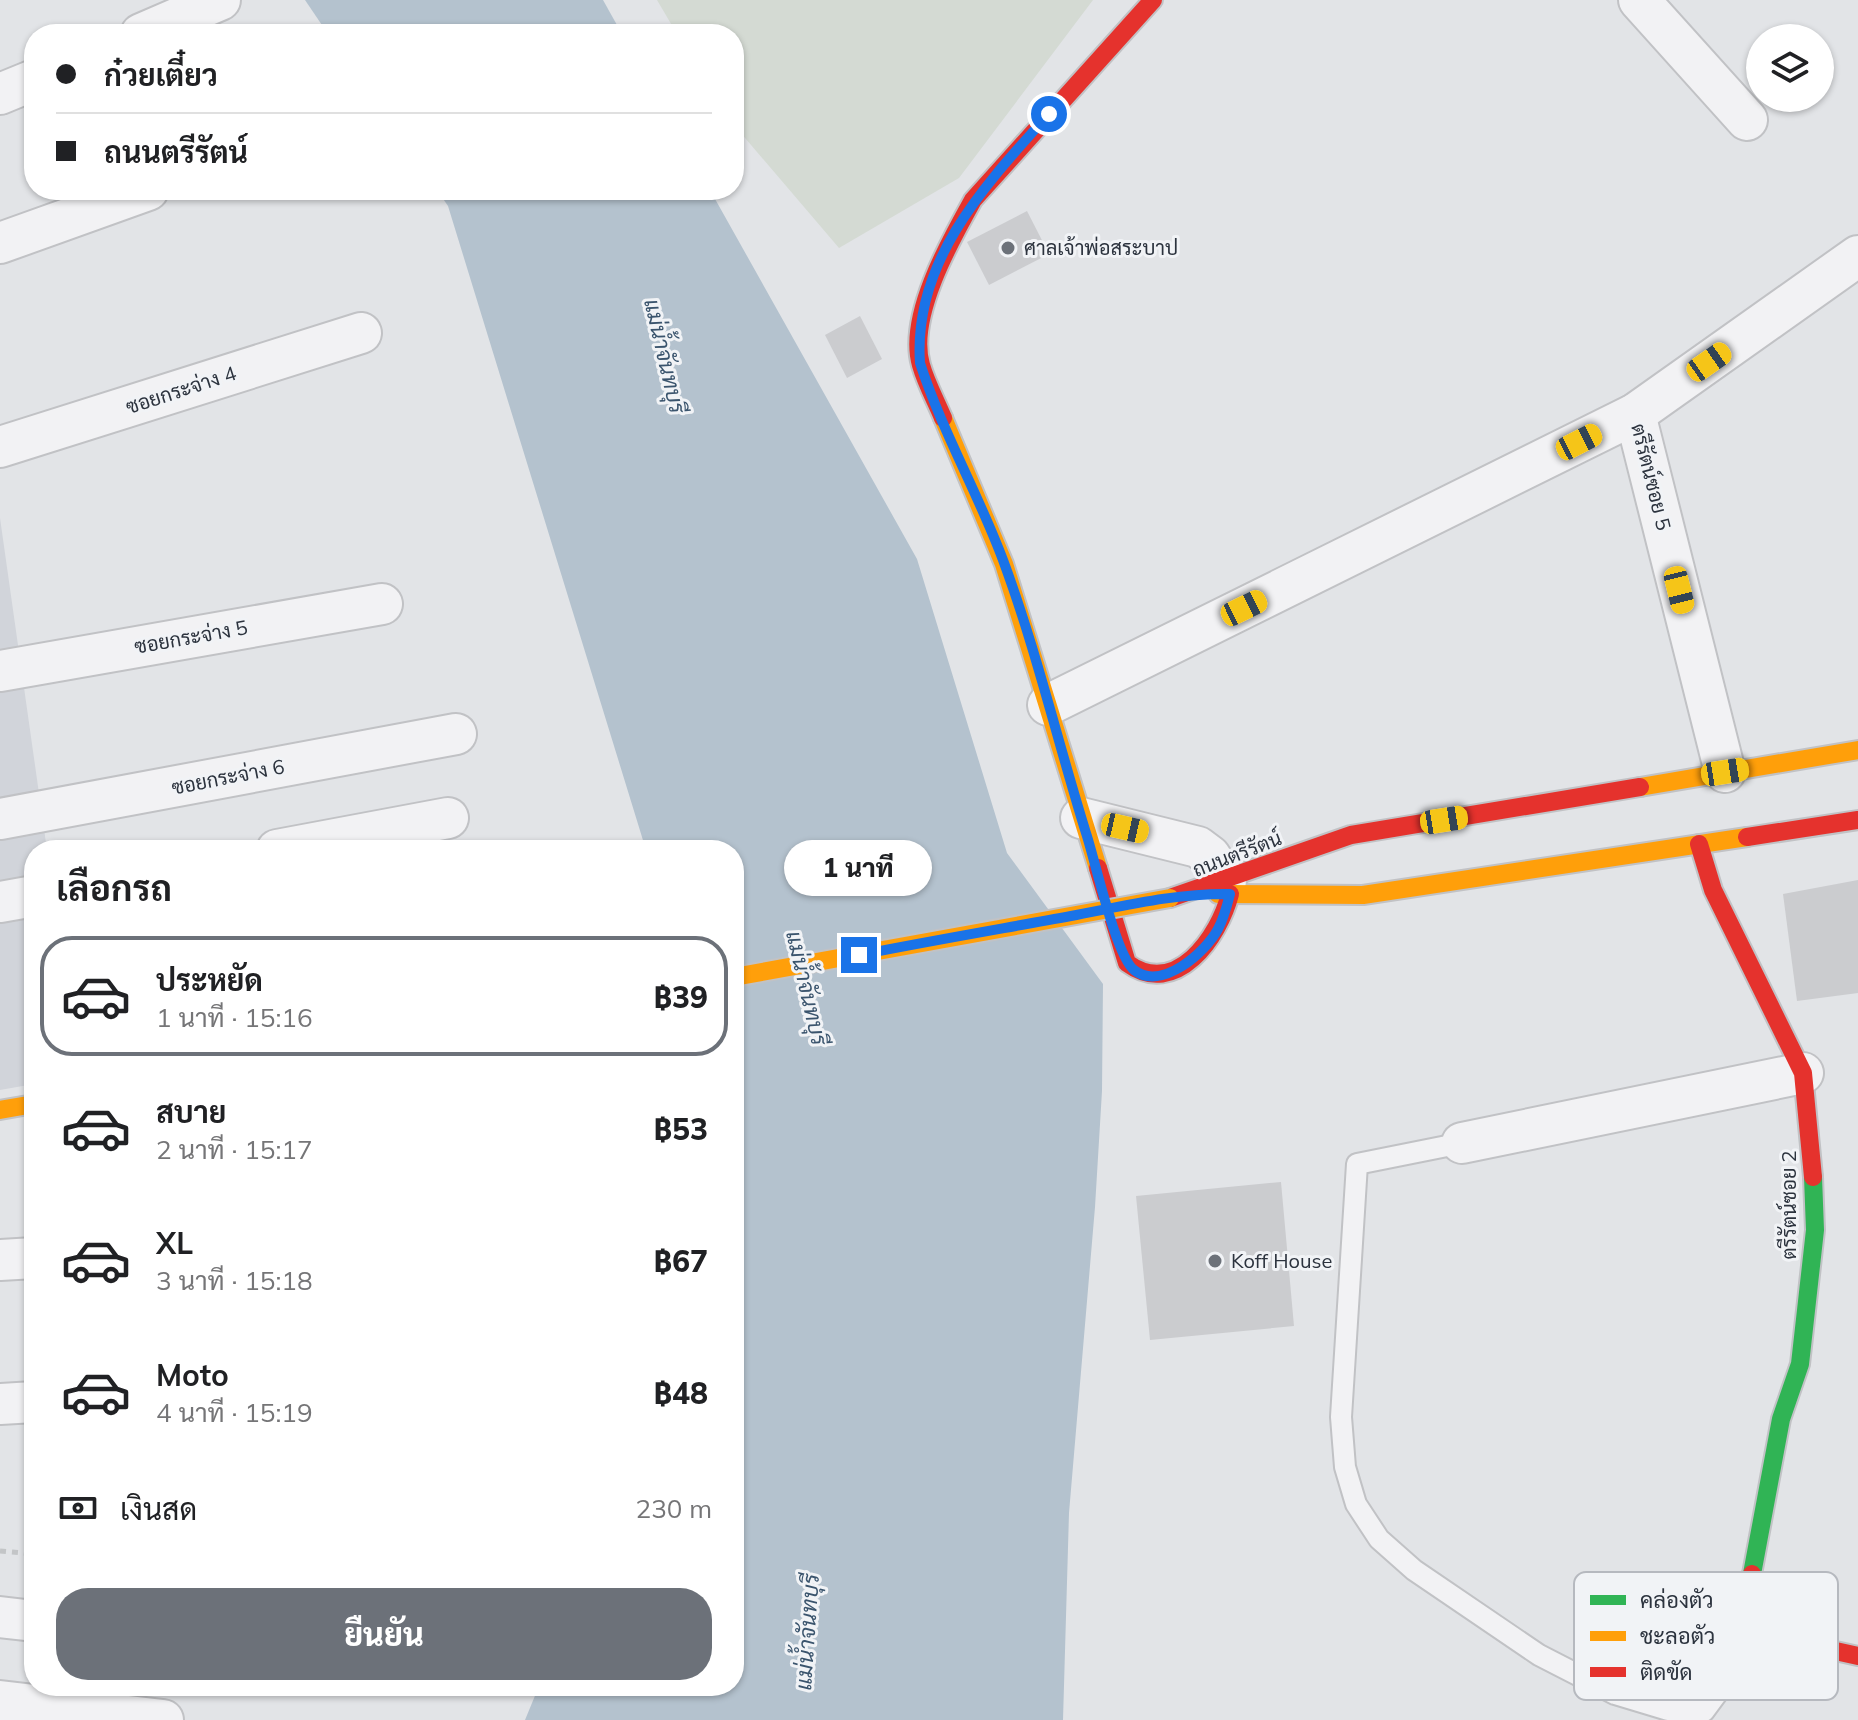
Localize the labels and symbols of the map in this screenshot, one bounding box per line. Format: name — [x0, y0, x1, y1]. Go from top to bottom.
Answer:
route start — [1031, 96, 1067, 132]
place label: ศาลเจ้าพ่อสระบาป — [1024, 235, 1178, 260]
marker: ศาลเจ้าพ่อสระบาป — [999, 239, 1017, 257]
water label: แม่น้ำจันทบุรี — [636, 295, 697, 418]
car — [1682, 338, 1736, 386]
street label: ซอยกระจ่าง 4 — [123, 360, 239, 419]
car — [1552, 420, 1606, 464]
street label: ตรีรัตน์ซอย 5 — [1626, 421, 1678, 533]
car — [1662, 564, 1696, 616]
car — [1217, 587, 1271, 629]
street label: ซอยกระจ่าง 5 — [132, 614, 249, 659]
street label: ซอยกระจ่าง 6 — [169, 753, 286, 800]
car — [1699, 756, 1751, 788]
car — [1418, 804, 1470, 836]
car — [1099, 811, 1151, 845]
street label: ถนนตรีรัตน์ — [1188, 824, 1285, 882]
callout: 1 นาที — [785, 839, 933, 895]
water label: แม่น้ำจันทบุรี — [778, 927, 839, 1050]
route end — [841, 937, 877, 973]
street label: ตรีรัตน์ซอย 2 — [1775, 1150, 1801, 1260]
place label: Koff House — [1231, 1248, 1332, 1273]
marker: Koff House — [1206, 1252, 1224, 1270]
water label: แม่น้ำจันทบุรี — [784, 1571, 827, 1691]
legend — [1574, 1572, 1838, 1700]
text: คล่องตัว — [1640, 1586, 1714, 1614]
text: ชะลอตัว — [1640, 1622, 1715, 1650]
text: ติดขัด — [1640, 1658, 1692, 1686]

